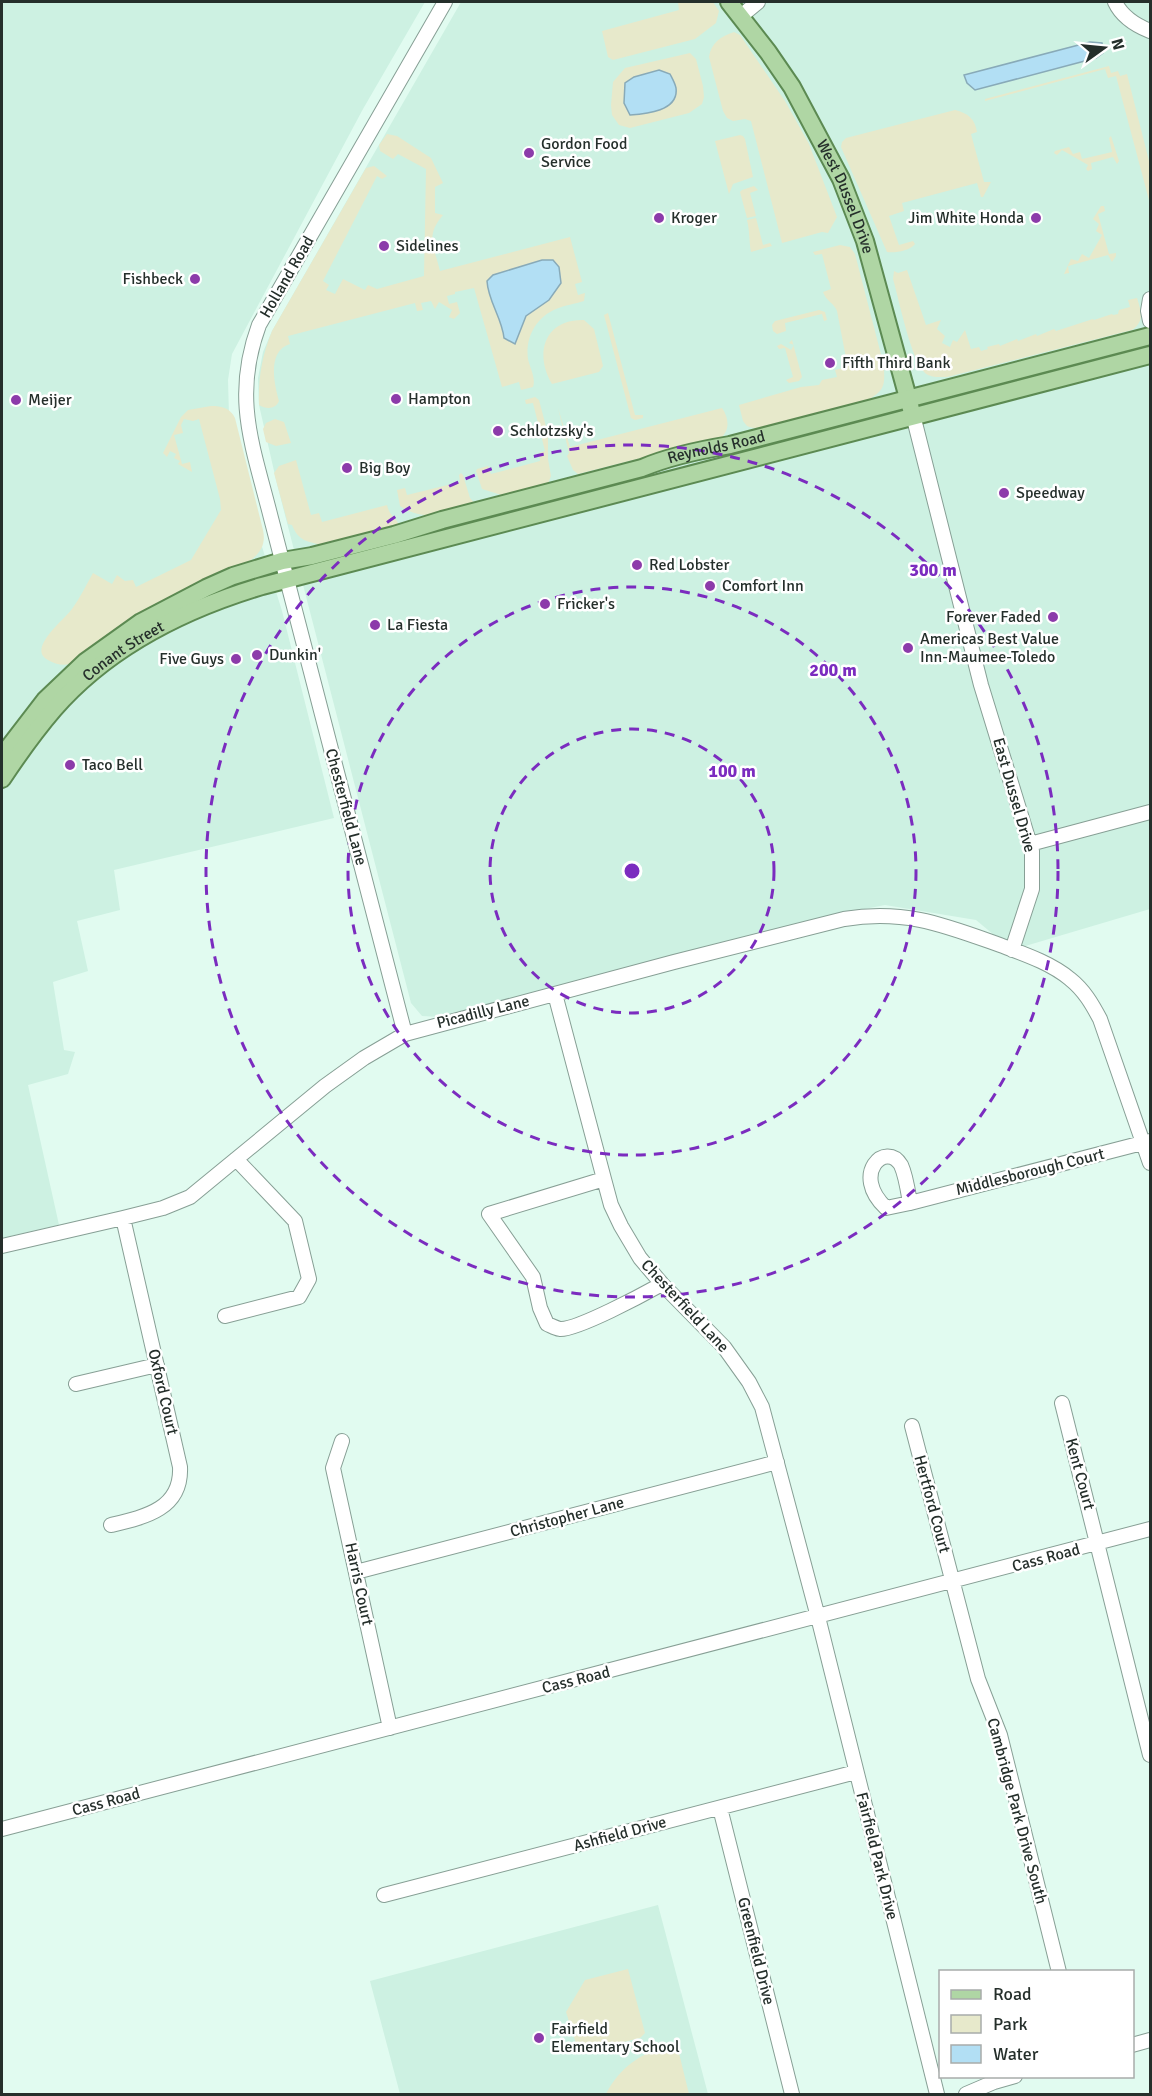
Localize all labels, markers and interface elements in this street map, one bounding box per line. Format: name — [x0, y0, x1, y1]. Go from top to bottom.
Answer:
north arrow — [1074, 18, 1134, 78]
text: N — [1106, 36, 1129, 52]
place label: Gordon Food Service — [541, 134, 627, 172]
street label: West Dussel Drive — [812, 136, 878, 256]
marker: Gordon Food Service — [522, 146, 536, 160]
place label: Kroger — [671, 208, 717, 228]
place label: Jim White Honda — [908, 208, 1024, 228]
marker: Kroger — [652, 211, 666, 225]
marker: Jim White Honda — [1029, 211, 1043, 225]
street label: Holland Road — [255, 232, 319, 322]
place label: Sidelines — [396, 236, 458, 256]
marker: Sidelines — [377, 239, 391, 253]
place label: Fishbeck — [123, 269, 183, 289]
marker: Fishbeck — [188, 272, 202, 286]
place label: Fifth Third Bank — [842, 353, 950, 373]
marker: Fifth Third Bank — [823, 356, 837, 370]
place label: Hampton — [408, 389, 471, 409]
place label: Meijer — [28, 390, 72, 410]
marker: Hampton — [389, 392, 403, 406]
marker: Meijer — [9, 393, 23, 407]
place label: Schlotzsky's — [510, 421, 594, 441]
marker: Schlotzsky's — [491, 424, 505, 438]
street label: Reynolds Road — [665, 426, 767, 468]
place label: Big Boy — [359, 458, 411, 478]
marker: Big Boy — [340, 461, 354, 475]
place label: Speedway — [1016, 483, 1085, 503]
marker: Speedway — [997, 486, 1011, 500]
place label: Red Lobster — [649, 555, 730, 575]
marker: Red Lobster — [630, 558, 644, 572]
text: 300 m — [909, 559, 957, 581]
place label: Comfort Inn — [722, 576, 804, 596]
marker: Comfort Inn — [703, 579, 717, 593]
place label: Fricker's — [557, 594, 615, 614]
marker: Fricker's — [538, 597, 552, 611]
place label: Forever Faded — [946, 607, 1041, 627]
marker: Forever Faded — [1046, 610, 1060, 624]
place label: La Fiesta — [387, 615, 448, 635]
street label: Conant Street — [78, 617, 168, 686]
marker: La Fiesta — [368, 618, 382, 632]
place label: Americas Best Value Inn-Maumee-Toledo — [920, 629, 1059, 667]
marker: Americas Best Value Inn-Maumee-Toledo — [901, 641, 915, 655]
place label: Dunkin' — [269, 645, 321, 665]
marker: Dunkin' — [250, 648, 264, 662]
place label: Five Guys — [159, 649, 224, 669]
marker: Five Guys — [229, 652, 243, 666]
text: 200 m — [809, 659, 857, 681]
street label: East Dussel Drive — [988, 735, 1040, 855]
street label: Chesterfield Lane — [321, 746, 371, 868]
place label: Taco Bell — [82, 755, 143, 775]
marker: Taco Bell — [63, 758, 77, 772]
text: 100 m — [708, 760, 756, 782]
centre of rings — [622, 861, 642, 881]
street label: Picadilly Lane — [435, 991, 531, 1033]
street label: Middlesborough Court — [954, 1144, 1107, 1200]
street label: Chesterfield Lane — [637, 1255, 733, 1357]
street label: Oxford Court — [143, 1347, 183, 1437]
street label: Kent Court — [1061, 1436, 1099, 1512]
street label: Hertford Court — [909, 1453, 955, 1556]
street label: Christopher Lane — [508, 1492, 626, 1542]
street label: Cass Road — [1010, 1539, 1082, 1577]
street label: Harris Court — [340, 1541, 378, 1628]
street label: Cass Road — [540, 1662, 612, 1698]
street label: Cambridge Park Drive South — [983, 1716, 1051, 1906]
street label: Cass Road — [70, 1783, 142, 1821]
street label: Fairfield Park Drive — [851, 1790, 903, 1922]
street label: Ashfield Drive — [571, 1812, 669, 1856]
street label: Greenfield Drive — [733, 1895, 779, 2007]
legend — [939, 1970, 1134, 2078]
text: Road — [993, 1983, 1032, 2005]
text: Park — [993, 2013, 1028, 2035]
place label: Fairfield Elementary School — [551, 2019, 680, 2057]
marker: Fairfield Elementary School — [532, 2031, 546, 2045]
text: Water — [993, 2043, 1039, 2065]

